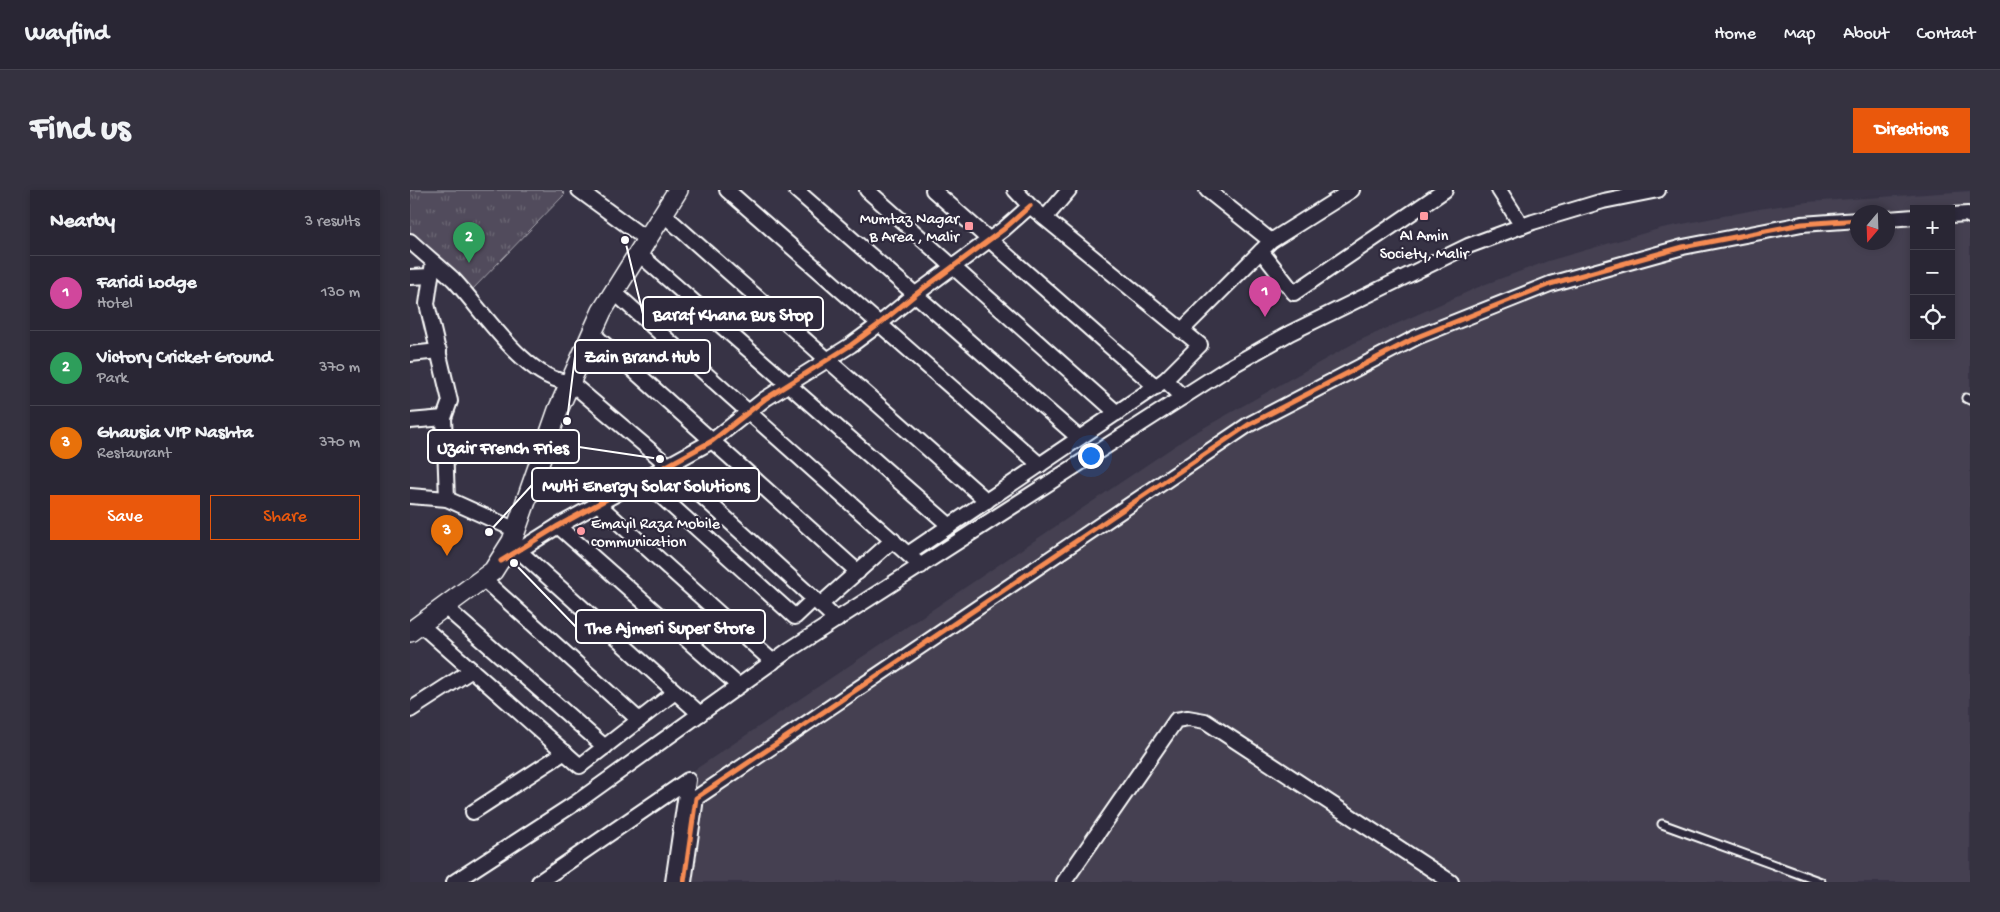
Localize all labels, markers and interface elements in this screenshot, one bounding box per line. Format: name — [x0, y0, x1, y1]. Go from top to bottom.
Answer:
text: Wayfind — [25, 20, 109, 49]
text: Home — [1714, 24, 1756, 45]
text: Map — [1784, 24, 1815, 45]
text: About — [1843, 24, 1889, 45]
text: Contact — [1917, 24, 1975, 45]
button: Directions — [1853, 108, 1970, 153]
text: Find us — [30, 110, 130, 151]
north arrow — [1850, 205, 1895, 250]
map controls — [1910, 205, 1955, 340]
button: + — [1910, 205, 1955, 250]
text: Nearby — [50, 210, 115, 235]
marker: Al Amin Society, Malir — [1418, 210, 1430, 222]
place label: Mumtaz Nagar B Area , Malir — [860, 211, 960, 248]
text: 3 results — [305, 213, 360, 232]
marker: Mumtaz Nagar B Area , Malir — [963, 220, 975, 232]
pin: 2 — [453, 222, 485, 263]
place label: Al Amin Society, Malir — [1380, 228, 1470, 265]
button: − — [1910, 250, 1955, 295]
text: Faridi Lodge — [97, 272, 196, 295]
pin: 1 — [1249, 276, 1281, 317]
text: 1 — [63, 284, 69, 303]
text: 130 m — [321, 284, 360, 303]
text: Hotel — [97, 295, 133, 314]
button: locate — [1910, 295, 1955, 340]
callout: Baraf Khana Bus Stop — [643, 297, 823, 330]
text: Baraf Khana Bus Stop — [652, 306, 813, 327]
callout: Zain Brand Hub — [575, 340, 710, 373]
text: Victory Cricket Ground — [97, 347, 272, 370]
text: Zain Brand Hub — [584, 348, 700, 369]
text: 2 — [62, 359, 70, 378]
text: 370 m — [319, 359, 360, 378]
text: Park — [97, 370, 128, 389]
text: Ghausia VIP Nashta — [97, 422, 253, 445]
callout: Uzair French Fries — [428, 430, 579, 463]
text: 3 — [62, 434, 70, 453]
text: 370 m — [319, 434, 360, 453]
text: Uzair French Fries — [437, 439, 570, 460]
your location — [1078, 443, 1104, 469]
text: Restaurant — [97, 445, 171, 464]
callout: Multi Energy Solar Solutions — [532, 468, 759, 501]
text: Multi Energy Solar Solutions — [542, 477, 751, 498]
button: Save — [50, 495, 200, 540]
button: Share — [210, 495, 360, 540]
pin: 3 — [431, 515, 463, 556]
place label: Emayil Raza Mobile communication — [591, 516, 721, 553]
marker: Emayil Raza Mobile communication — [575, 525, 587, 537]
callout: The Ajmeri Super Store — [576, 610, 765, 643]
text: The Ajmeri Super Store — [584, 619, 755, 640]

